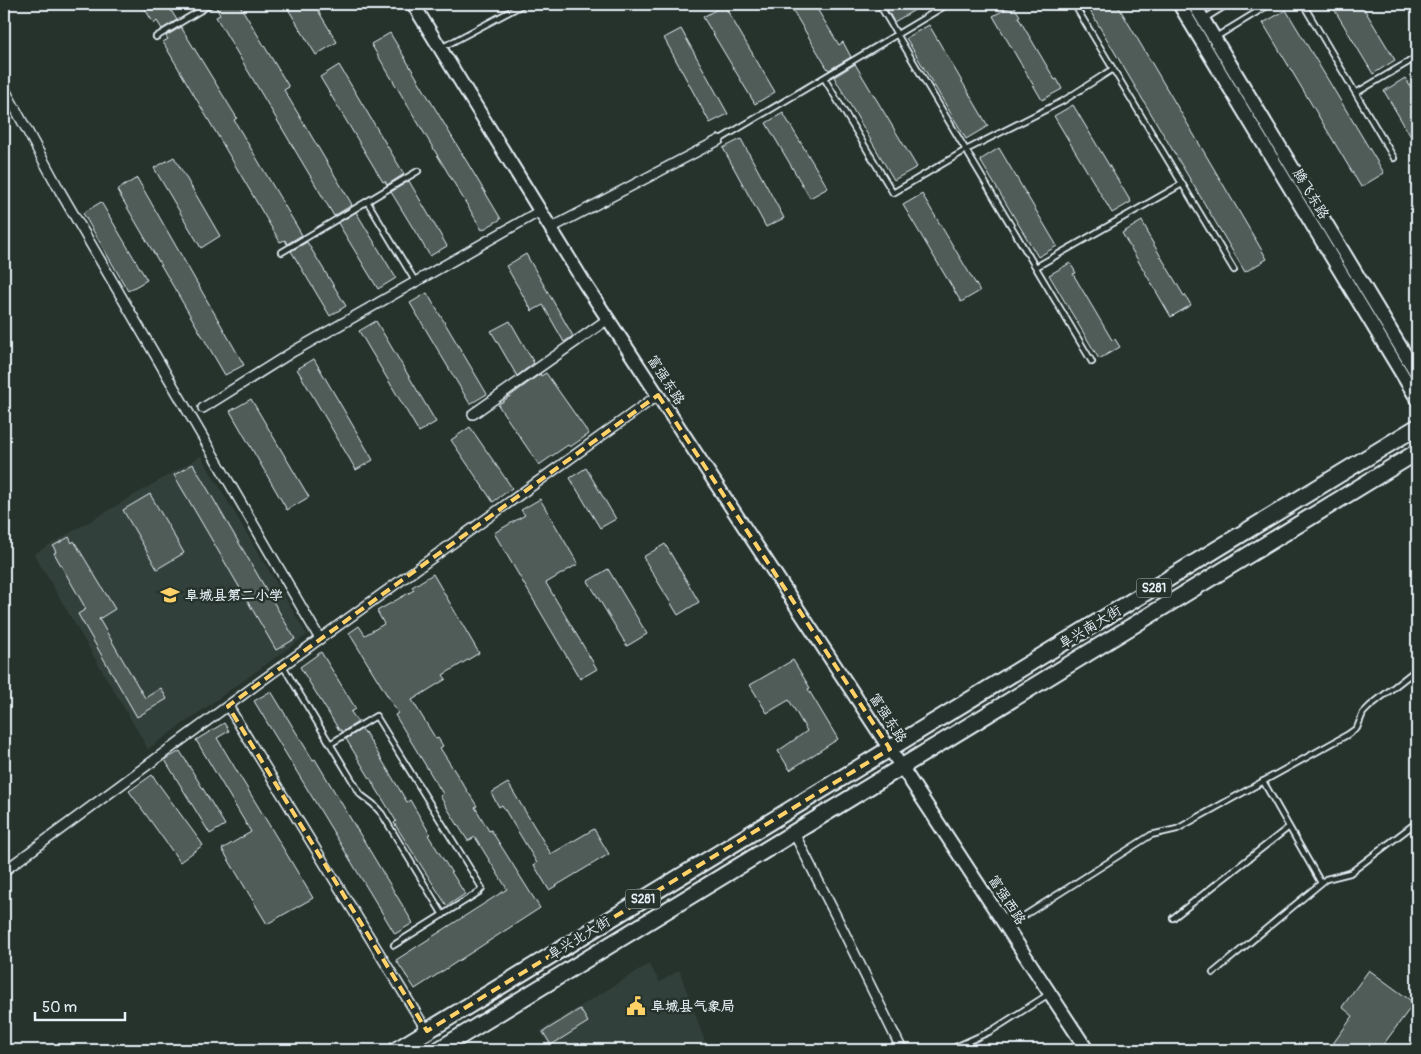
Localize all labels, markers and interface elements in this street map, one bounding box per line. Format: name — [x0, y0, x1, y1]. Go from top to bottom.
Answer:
street label: 腾飞东路 — [1289, 166, 1333, 222]
street label: 富强东路 — [644, 352, 688, 408]
road number: S281 — [1136, 578, 1172, 598]
school or university icon: 阜城县第二小学 — [159, 584, 181, 606]
place label: 阜城县第二小学 — [185, 587, 283, 604]
street label: 阜兴南大街 — [1056, 602, 1124, 652]
street label: 富强东路 — [866, 690, 910, 746]
street label: 富强西路 — [985, 872, 1029, 928]
road number: S281 — [626, 890, 660, 909]
street label: 阜兴北大街 — [545, 913, 613, 963]
scale bar — [35, 989, 125, 1021]
public building icon: 阜城县气象局 — [625, 995, 647, 1017]
text: 50 m — [42, 998, 77, 1017]
place label: 阜城县气象局 — [651, 998, 735, 1015]

